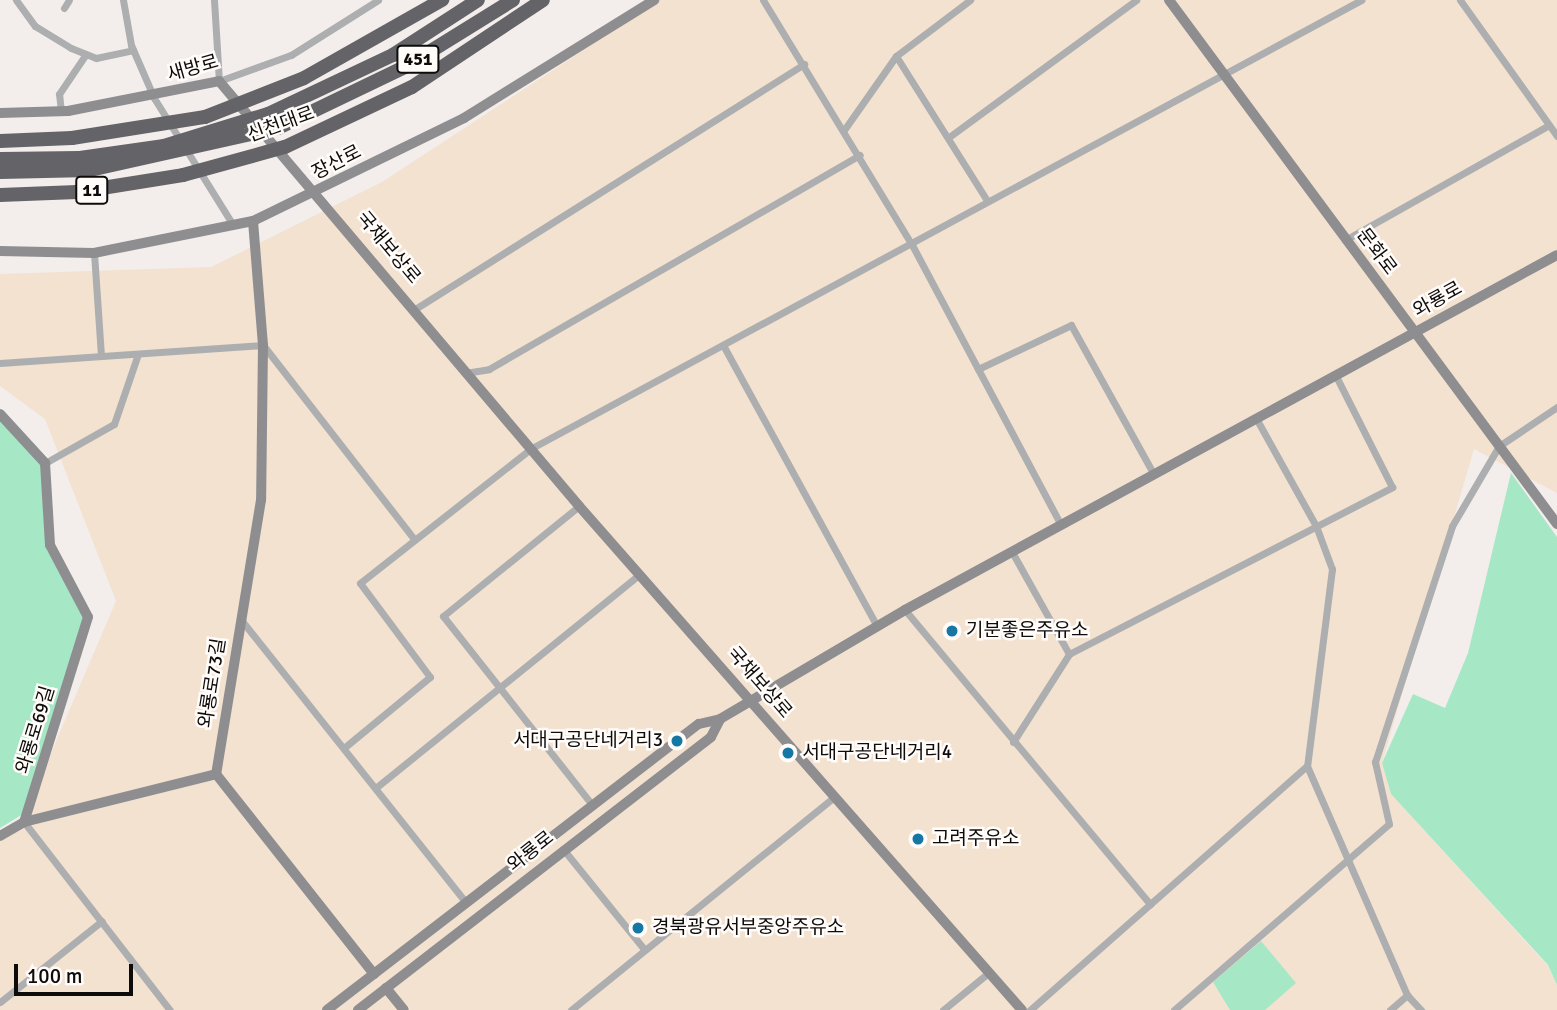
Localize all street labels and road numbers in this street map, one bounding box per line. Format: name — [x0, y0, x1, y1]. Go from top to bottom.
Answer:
road number: 451 — [395, 44, 441, 74]
street label: 새방로 — [165, 51, 221, 87]
street label: 신천대로 — [244, 102, 318, 148]
street label: 장산로 — [308, 141, 366, 185]
road number: 11 — [74, 176, 110, 204]
street label: 국채보상로 — [351, 207, 425, 289]
street label: 문화로 — [1351, 224, 1401, 280]
street label: 와룡로 — [1410, 277, 1466, 323]
street label: 와룡로73길 — [195, 637, 231, 729]
street label: 국채보상로 — [722, 643, 796, 723]
street label: 와룡로69길 — [12, 683, 60, 777]
street label: 와룡로 — [503, 827, 559, 877]

